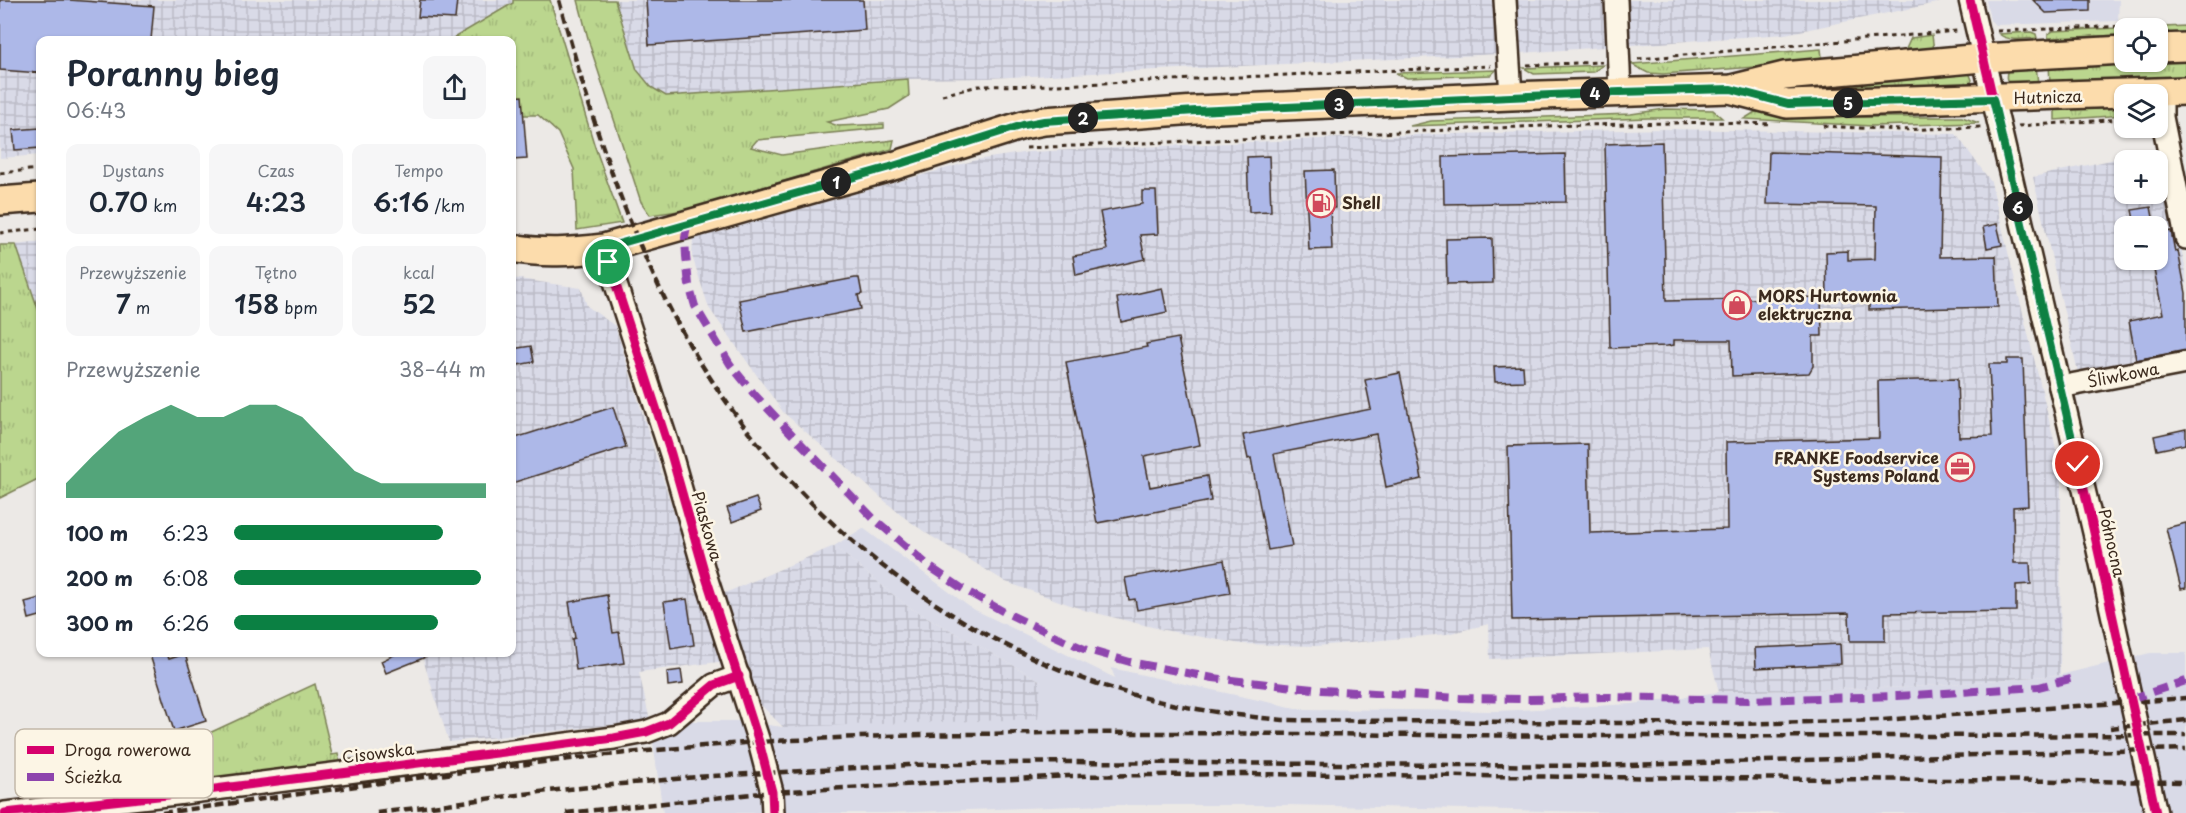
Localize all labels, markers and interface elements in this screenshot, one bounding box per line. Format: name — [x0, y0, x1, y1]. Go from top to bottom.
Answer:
map controls — [2114, 18, 2168, 270]
button: locate — [2114, 18, 2168, 72]
text: Poranny bieg — [66, 47, 280, 97]
button: share — [423, 56, 486, 119]
pin: 4 — [1580, 78, 1610, 108]
text: 4 — [1590, 81, 1600, 105]
street label: Hutnicza — [2013, 83, 2083, 109]
button: layers — [2114, 84, 2168, 138]
pin: 5 — [1833, 88, 1863, 118]
pin: 3 — [1324, 89, 1354, 119]
text: 5 — [1843, 91, 1853, 115]
text: 3 — [1334, 92, 1344, 116]
text: 06:43 — [66, 95, 126, 125]
pin: 2 — [1068, 103, 1098, 133]
text: 2 — [1077, 106, 1089, 130]
button: + — [2114, 150, 2168, 204]
text: Dystans — [102, 158, 164, 182]
text: Czas — [257, 158, 295, 182]
text: Tempo — [395, 158, 443, 182]
pin: 1 — [821, 167, 851, 197]
text: 1 — [832, 170, 840, 194]
text: 0.70 — [89, 182, 148, 221]
text: 4:23 — [246, 182, 306, 221]
text: 6:16 — [373, 182, 429, 221]
fuel station icon: Shell — [1305, 187, 1337, 219]
place label: Shell — [1342, 190, 1381, 214]
pin: 6 — [2003, 192, 2033, 222]
text: km — [148, 193, 177, 217]
text: /km — [429, 193, 465, 217]
text: 6 — [2012, 195, 2024, 219]
button: − — [2114, 216, 2168, 270]
pin — [582, 236, 633, 287]
icon: arrive — [591, 245, 624, 278]
text: Przewyższenie — [79, 260, 187, 284]
text: Tętno — [255, 260, 297, 284]
text: kcal — [403, 260, 435, 284]
place label: MORS Hurtownia elektryczna — [1758, 283, 1898, 325]
text: 7 — [116, 284, 131, 323]
text: 158 — [234, 284, 279, 323]
text: 52 — [402, 284, 436, 323]
shop icon: MORS Hurtownia elektryczna — [1721, 289, 1753, 321]
text: m — [131, 295, 150, 319]
text: bpm — [279, 295, 318, 319]
text: Przewyższenie — [66, 354, 201, 384]
text: 38–44 m — [399, 354, 486, 384]
street label: Śliwkowa — [2085, 355, 2161, 393]
pin — [2052, 438, 2103, 489]
place label: FRANKE Foodservice Systems Poland — [1774, 445, 1939, 487]
icon: check — [2061, 447, 2094, 480]
office icon: FRANKE Foodservice Systems Poland — [1944, 451, 1976, 483]
street label: Piaskowa — [687, 488, 729, 564]
street label: Północna — [2093, 506, 2132, 579]
text: 100 m — [66, 518, 128, 548]
text: 6:23 — [162, 518, 209, 548]
text: 200 m — [66, 563, 133, 593]
text: 6:08 — [162, 563, 209, 593]
text: 300 m — [66, 608, 134, 638]
text: 6:26 — [162, 608, 209, 638]
legend — [15, 729, 213, 798]
street label: Cisowska — [340, 736, 415, 768]
text: Droga rowerowa — [64, 737, 191, 761]
text: Ścieżka — [64, 764, 122, 788]

